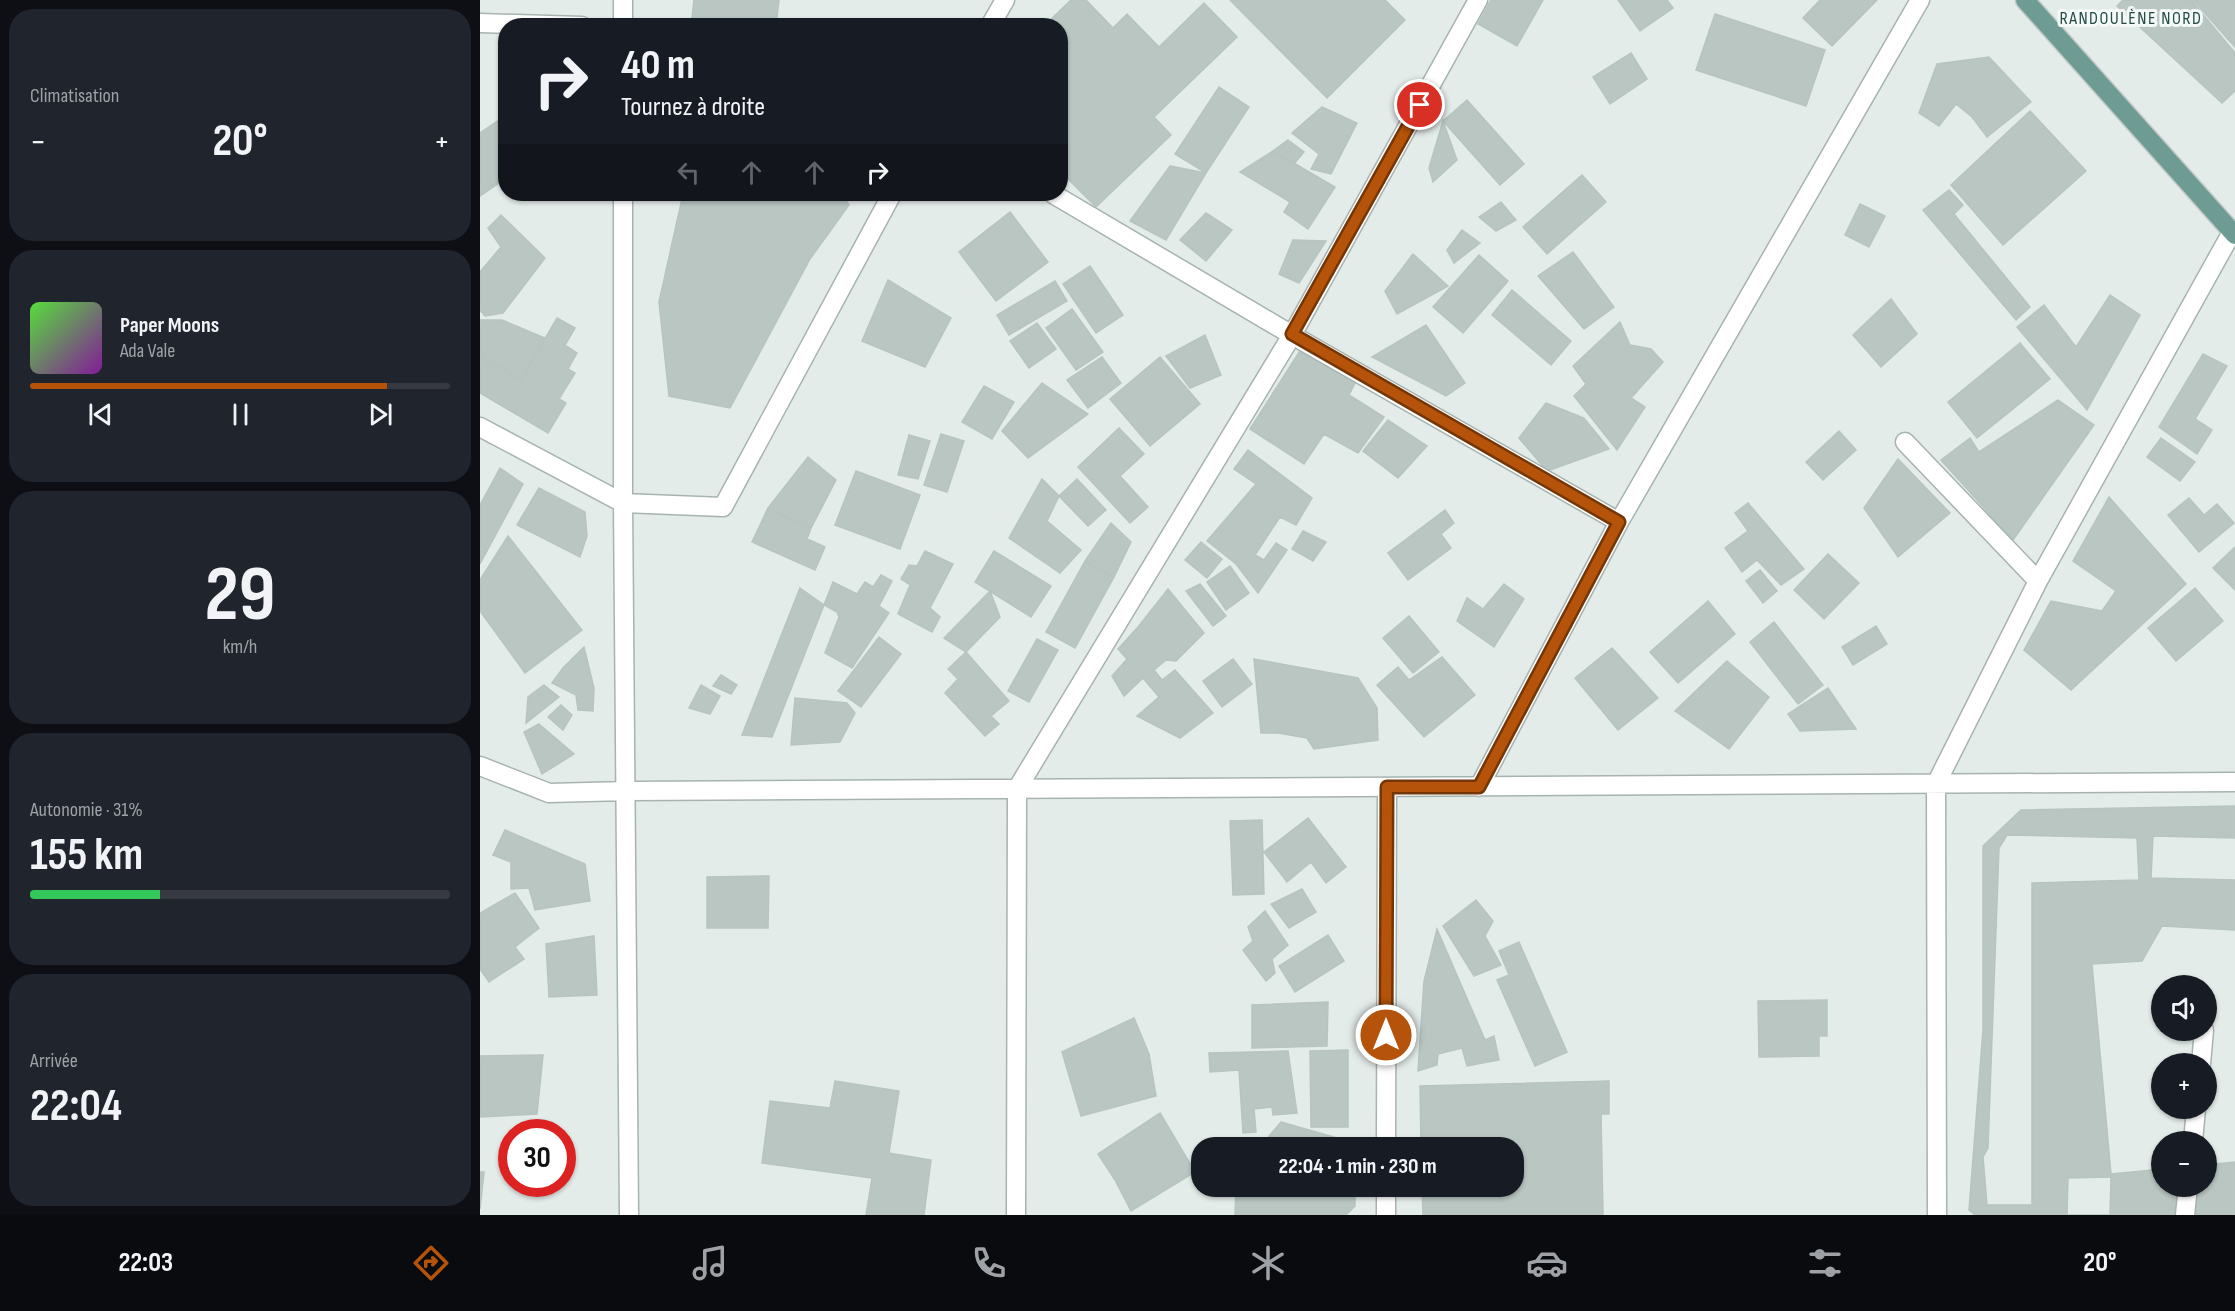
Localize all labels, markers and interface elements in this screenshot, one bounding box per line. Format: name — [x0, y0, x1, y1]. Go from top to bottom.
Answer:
district label: RANDOULÈNE NORD — [2060, 8, 2202, 29]
text: 40 m — [621, 40, 695, 91]
icon: right — [522, 42, 600, 120]
pin — [1394, 79, 1445, 130]
text: Climatisation — [30, 84, 119, 108]
icon: arrive — [1403, 88, 1436, 121]
text: Tournez à droite — [621, 91, 765, 123]
text: 20° — [212, 114, 268, 169]
text: − — [30, 122, 46, 162]
text: + — [434, 122, 450, 162]
icon: left — [672, 156, 705, 189]
icon: ahead — [735, 156, 768, 189]
icon: ahead — [798, 156, 831, 189]
icon: right — [861, 156, 894, 189]
text: Paper Moons — [120, 312, 219, 339]
text: Ada Vale — [120, 339, 175, 363]
icon: previous — [84, 398, 117, 431]
icon: pause — [224, 398, 257, 431]
icon: next — [364, 398, 397, 431]
text: 29 — [204, 549, 276, 642]
text: km/h — [223, 635, 257, 659]
text: Autonomie · 31% — [30, 798, 143, 822]
text: 155 km — [30, 828, 143, 883]
map controls — [2151, 975, 2217, 1197]
button: sound — [2151, 975, 2217, 1041]
position arrow — [1354, 1003, 1418, 1067]
text: Arrivée — [30, 1049, 78, 1073]
button: + — [2151, 1053, 2217, 1119]
text: 22:04 — [30, 1079, 122, 1134]
speed limit sign: 30 — [498, 1119, 576, 1197]
button: − — [2151, 1131, 2217, 1197]
text: 22:04 · 1 min · 230 m — [1278, 1153, 1437, 1180]
icon: directions — [410, 1242, 452, 1284]
icon: music — [689, 1242, 731, 1284]
icon: phone — [968, 1242, 1010, 1284]
icon: climate — [1247, 1242, 1289, 1284]
icon: car — [1526, 1242, 1568, 1284]
icon: filters — [1804, 1242, 1846, 1284]
text: 22:03 — [118, 1247, 173, 1279]
text: 20° — [2083, 1247, 2116, 1279]

